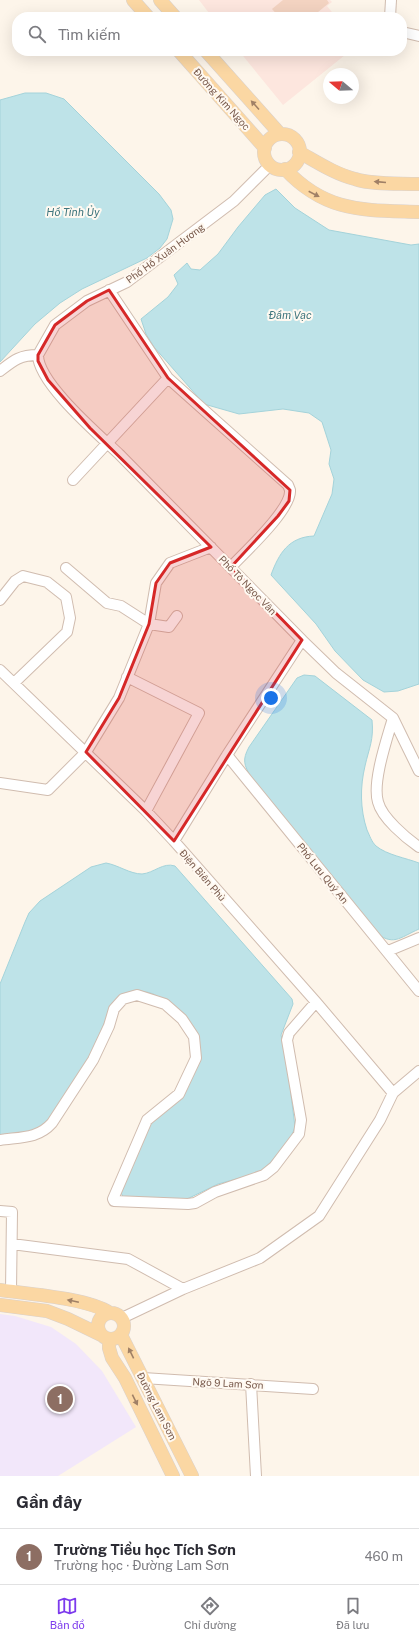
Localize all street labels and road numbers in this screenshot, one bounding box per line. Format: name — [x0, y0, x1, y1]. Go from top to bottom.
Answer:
street label: Đường Kim Ngọc — [191, 66, 253, 132]
street label: Phố Hồ Xuân Hương — [123, 221, 207, 285]
street label: Phố Tô Ngọc Vân — [217, 553, 279, 617]
street label: Phố Lưu Quý An — [295, 840, 351, 906]
street label: Điện Biên Phủ — [177, 847, 229, 903]
street label: Đường Lam Sơn — [135, 1370, 179, 1442]
street label: Ngõ 9 Lam Sơn — [192, 1375, 264, 1391]

